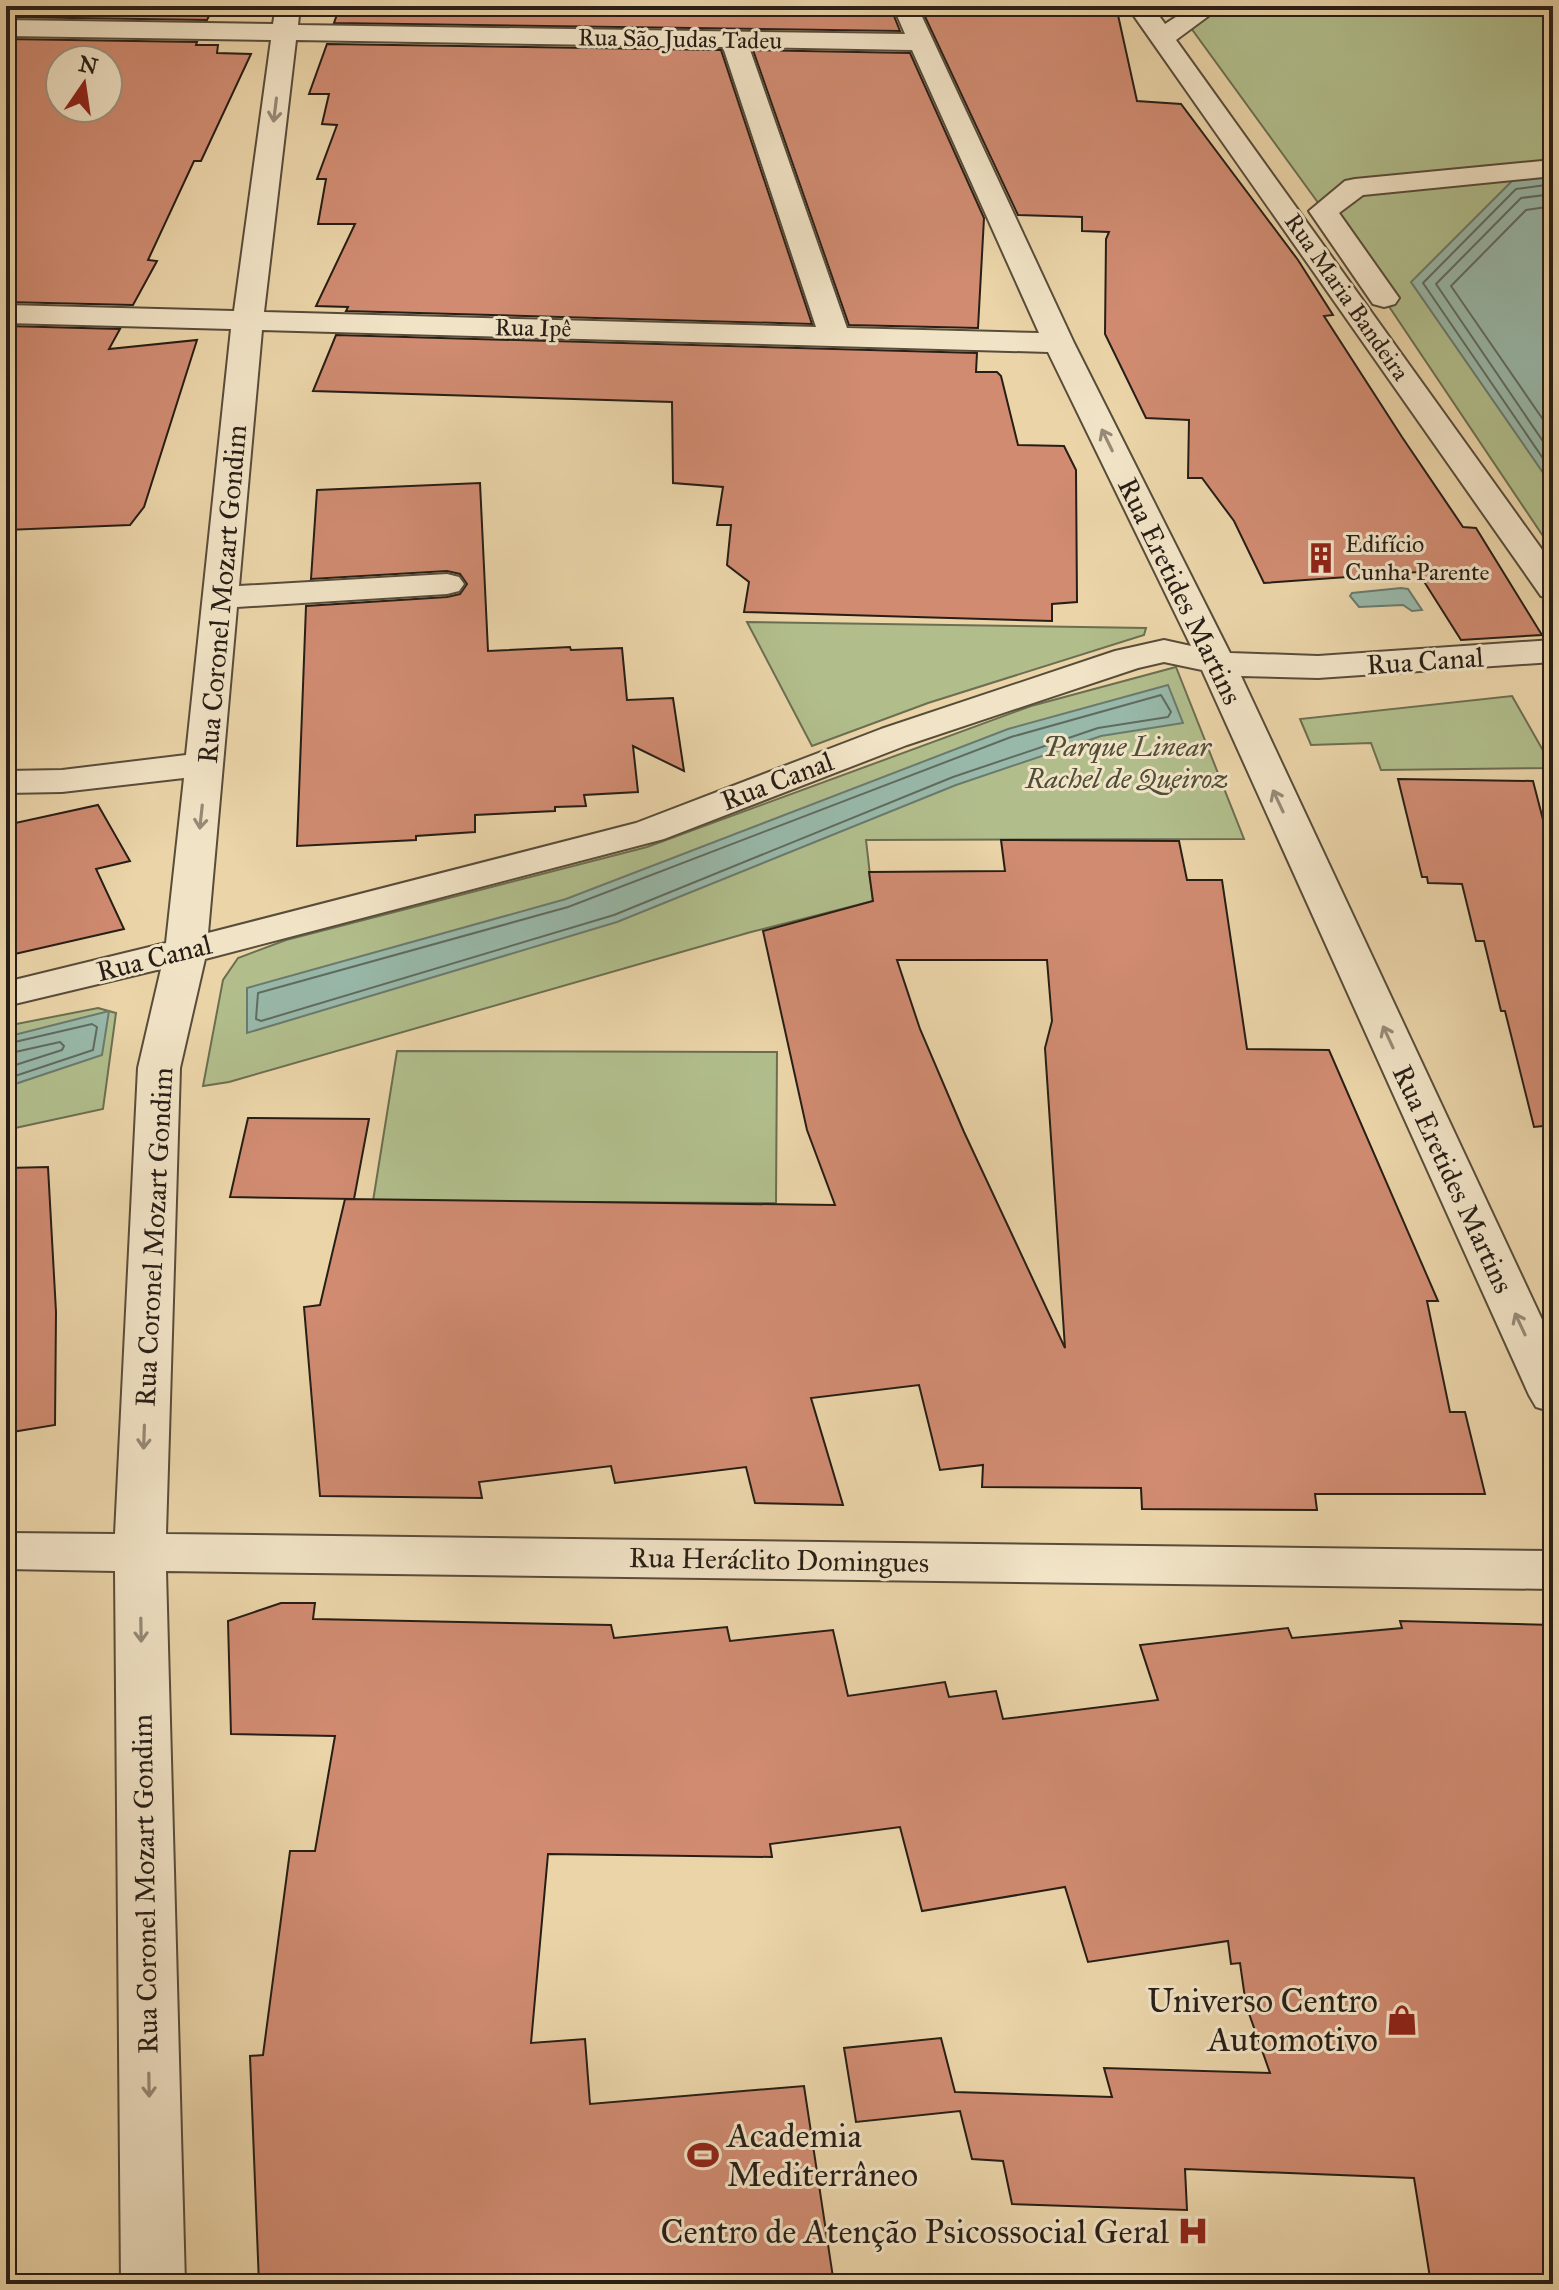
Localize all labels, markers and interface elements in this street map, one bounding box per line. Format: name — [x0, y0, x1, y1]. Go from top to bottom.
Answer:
street label: Rua São Judas Tadeu — [578, 22, 783, 56]
north arrow — [44, 44, 124, 124]
text: N — [76, 50, 101, 80]
one-way arrow — [267, 96, 282, 122]
street label: Rua Maria Bandeira — [1278, 208, 1416, 387]
street label: Rua Ipê — [494, 312, 572, 344]
street label: Rua Coronel Mozart Gondim — [190, 423, 254, 765]
one-way arrow — [1099, 429, 1114, 453]
street label: Rua Eretides Martins — [1110, 472, 1250, 710]
place label: Edifício Cunha Parente — [1345, 529, 1489, 587]
building icon: Edifício Cunha Parente — [1304, 541, 1338, 575]
street label: Rua Canal — [1365, 639, 1485, 683]
park label: Parque Linear Rachel de Queiroz — [1025, 729, 1228, 796]
street label: Rua Canal — [716, 743, 839, 818]
one-way arrow — [1270, 790, 1285, 814]
one-way arrow — [193, 803, 208, 830]
street label: Rua Canal — [93, 927, 216, 989]
one-way arrow — [1379, 1026, 1394, 1050]
street label: Rua Eretides Martins — [1385, 1059, 1521, 1299]
street label: Rua Coronel Mozart Gondim — [128, 1066, 180, 1408]
one-way arrow — [1512, 1312, 1527, 1336]
one-way arrow — [137, 1423, 152, 1450]
street label: Rua Heráclito Domingues — [629, 1540, 929, 1580]
one-way arrow — [133, 1616, 149, 1643]
street label: Rua Coronel Mozart Gondim — [125, 1714, 165, 2054]
place label: Universo Centro Automotivo — [1147, 1980, 1378, 2060]
shop icon: Universo Centro Automotivo — [1385, 2003, 1419, 2037]
one-way arrow — [141, 2071, 157, 2098]
place label: Academia Mediterrâneo — [725, 2115, 918, 2195]
sports icon: Academia Mediterrâneo — [686, 2138, 720, 2172]
place label: Centro de Atenção Psicossocial Geral — [660, 2211, 1170, 2252]
hospital icon: Centro de Atenção Psicossocial Geral — [1176, 2214, 1210, 2248]

